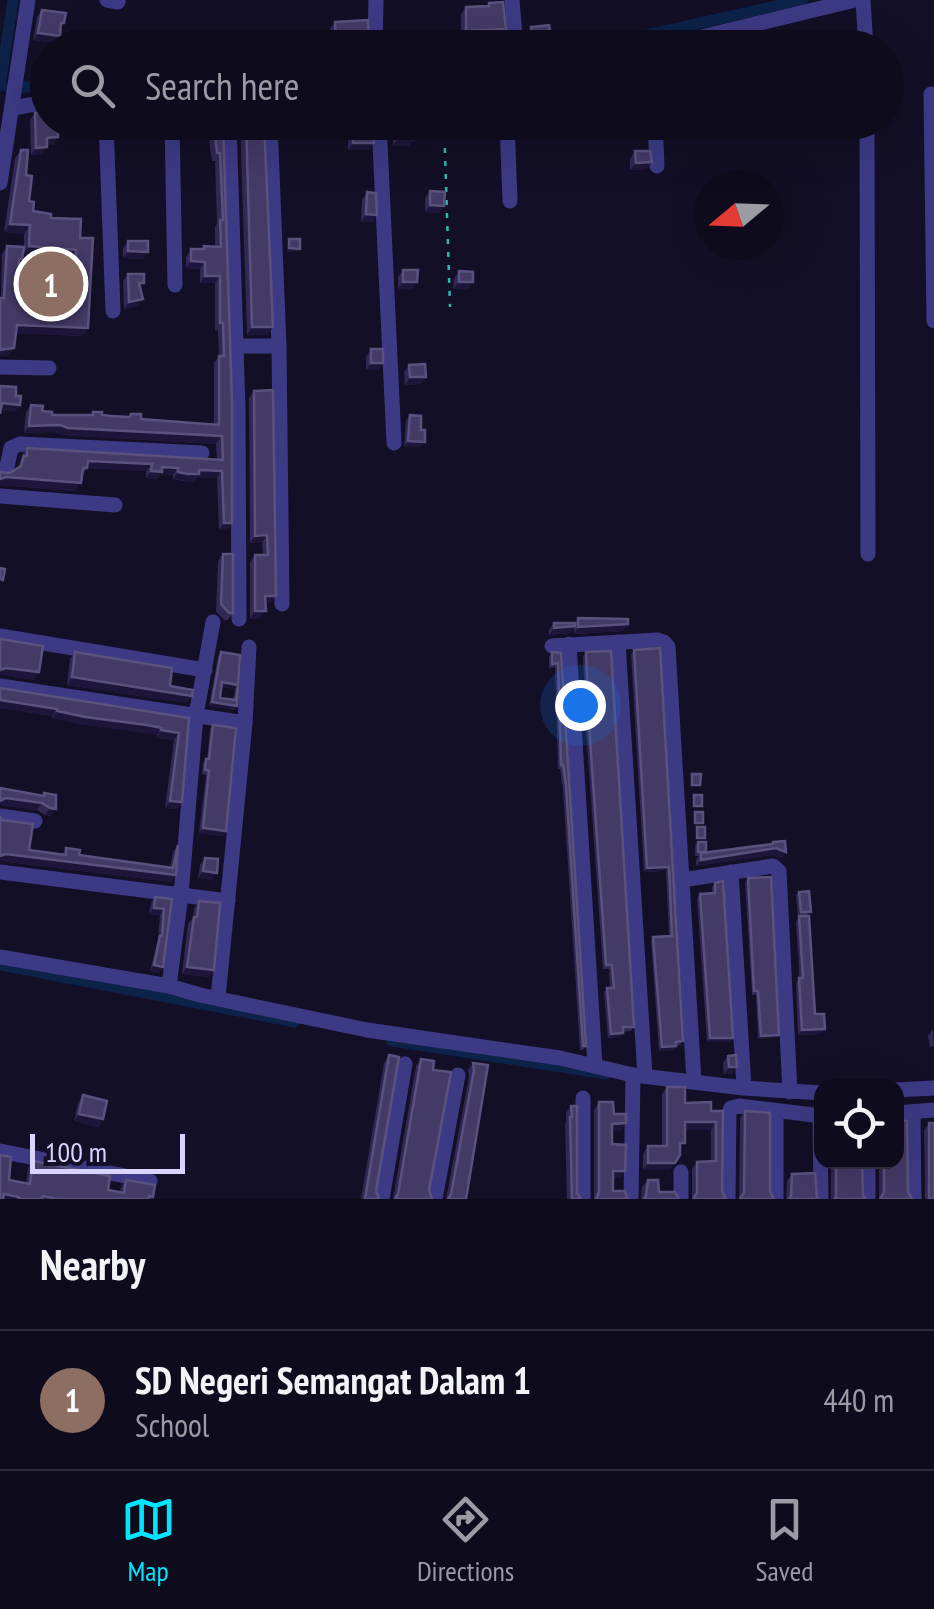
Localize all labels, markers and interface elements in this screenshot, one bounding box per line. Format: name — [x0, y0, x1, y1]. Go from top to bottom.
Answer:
search box — [30, 30, 904, 140]
icon: search — [65, 58, 120, 113]
text: Search here — [145, 61, 299, 110]
north arrow — [694, 170, 784, 260]
pin: 1 — [18, 246, 84, 322]
your location — [555, 680, 606, 731]
map controls — [814, 1079, 904, 1169]
button: locate — [814, 1079, 904, 1169]
scale bar — [30, 1129, 185, 1174]
text: 100 m — [45, 1133, 107, 1170]
text: Nearby — [40, 1237, 145, 1292]
text: SD Negeri Semangat Dalam 1 — [135, 1355, 531, 1404]
text: 1 — [65, 1379, 80, 1421]
text: 440 m — [823, 1379, 894, 1421]
text: School — [135, 1404, 209, 1446]
tab: Map — [121, 1492, 176, 1589]
tab: Directions — [417, 1492, 514, 1589]
tab: Saved — [756, 1492, 813, 1589]

